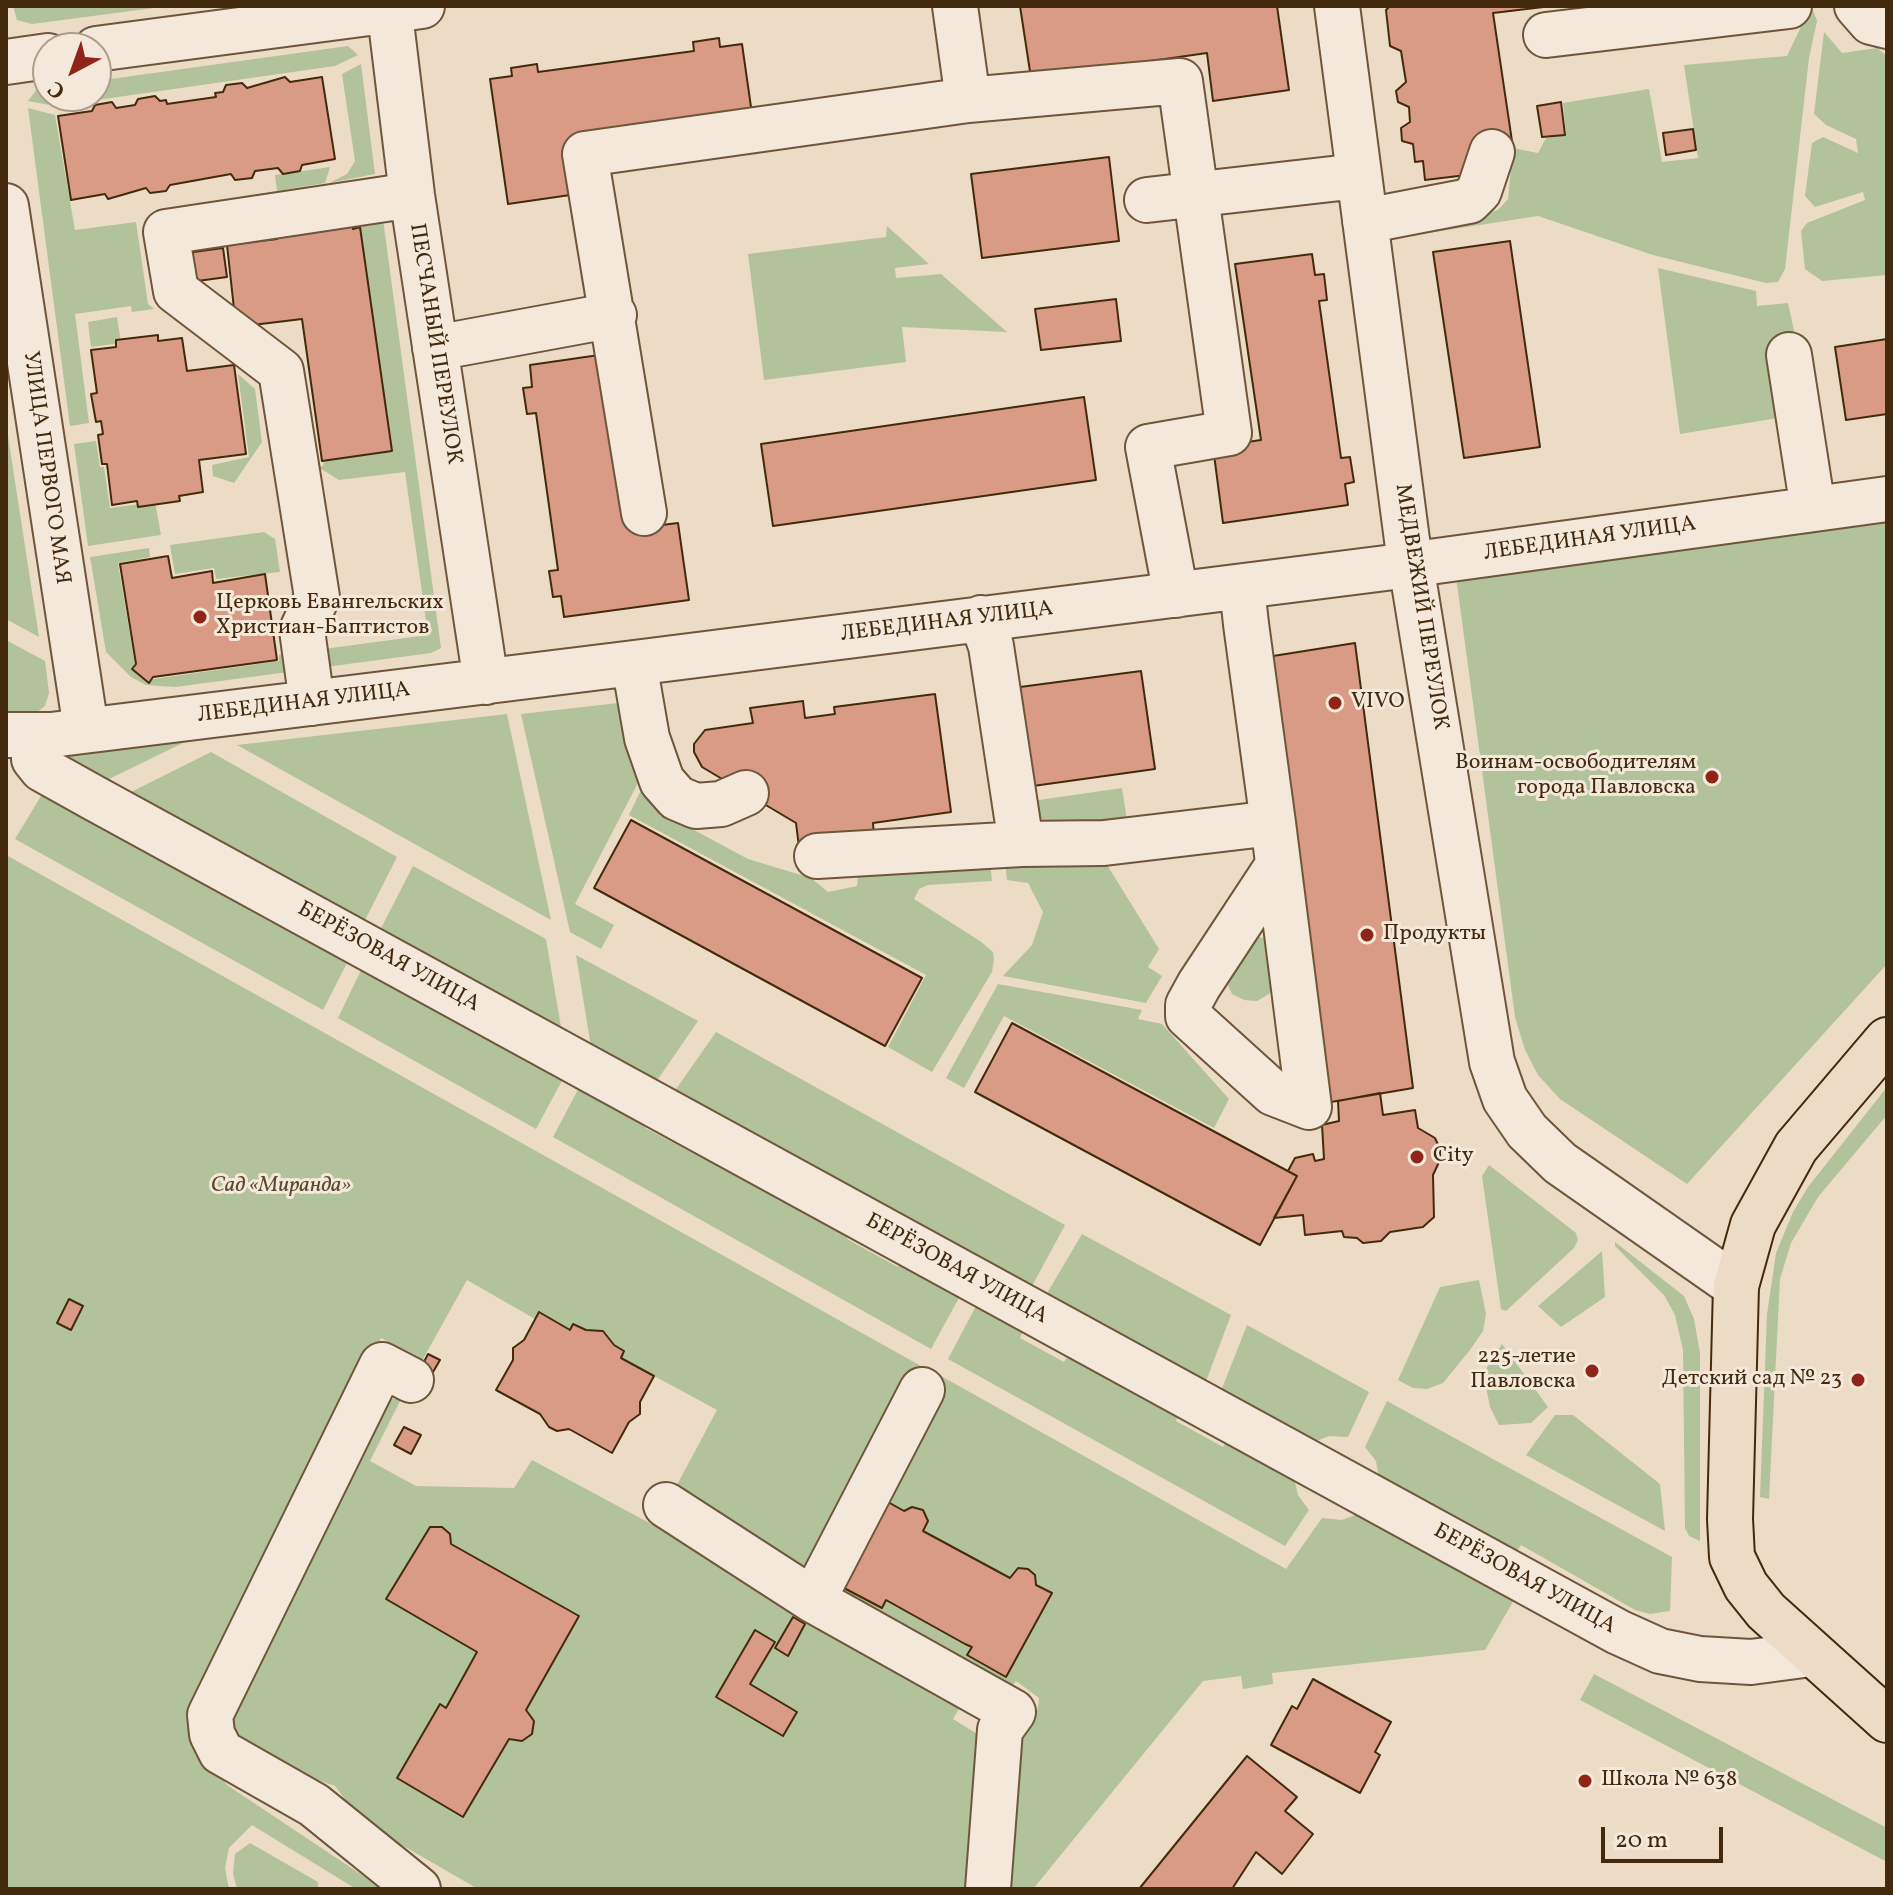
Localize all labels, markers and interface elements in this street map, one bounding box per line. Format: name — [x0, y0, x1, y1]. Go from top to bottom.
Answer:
north arrow — [32, 32, 112, 112]
text: С — [42, 73, 73, 105]
street label: ПЕСЧАНЫЙ ПЕРЕУЛОК — [402, 222, 466, 466]
street label: УЛИЦА ПЕРВОГО МАЯ — [16, 350, 74, 586]
street label: МЕДВЕЖИЙ ПЕРЕУЛОК — [1388, 482, 1452, 732]
street label: ЛЕБЕДИНАЯ УЛИЦА — [1482, 512, 1698, 568]
place label: Церковь Евангельских Христиан-Баптистов — [216, 591, 444, 642]
street label: ЛЕБЕДИНАЯ УЛИЦА — [839, 597, 1055, 649]
marker: Церковь Евангельских Христиан-Баптистов — [191, 608, 209, 626]
street label: ЛЕБЕДИНАЯ УЛИЦА — [196, 678, 412, 730]
place label: VIVO — [1351, 690, 1405, 716]
marker: VIVO — [1326, 694, 1344, 712]
place label: Воинам-освободителям города Павловска — [1455, 751, 1696, 802]
marker: Воинам-освободителям города Павловска — [1703, 768, 1721, 786]
street label: БЕРЁЗОВАЯ УЛИЦА — [292, 897, 484, 1019]
place label: Продукты — [1383, 922, 1486, 948]
marker: Продукты — [1358, 926, 1376, 944]
place label: City — [1433, 1144, 1474, 1170]
marker: City — [1408, 1148, 1426, 1166]
park label: Сад «Миранда» — [211, 1174, 351, 1200]
street label: БЕРЁЗОВАЯ УЛИЦА — [860, 1209, 1052, 1331]
place label: 225-летие Павловска — [1470, 1345, 1576, 1396]
marker: 225-летие Павловска — [1583, 1362, 1601, 1380]
place label: Детский сад № 23 — [1662, 1367, 1842, 1393]
marker: Детский сад № 23 — [1849, 1371, 1867, 1389]
street label: БЕРЁЗОВАЯ УЛИЦА — [1428, 1519, 1620, 1641]
place label: Школа № 638 — [1601, 1768, 1737, 1794]
marker: Школа № 638 — [1576, 1772, 1594, 1790]
scale bar — [1605, 1811, 1727, 1861]
text: 20 m — [1615, 1824, 1668, 1858]

